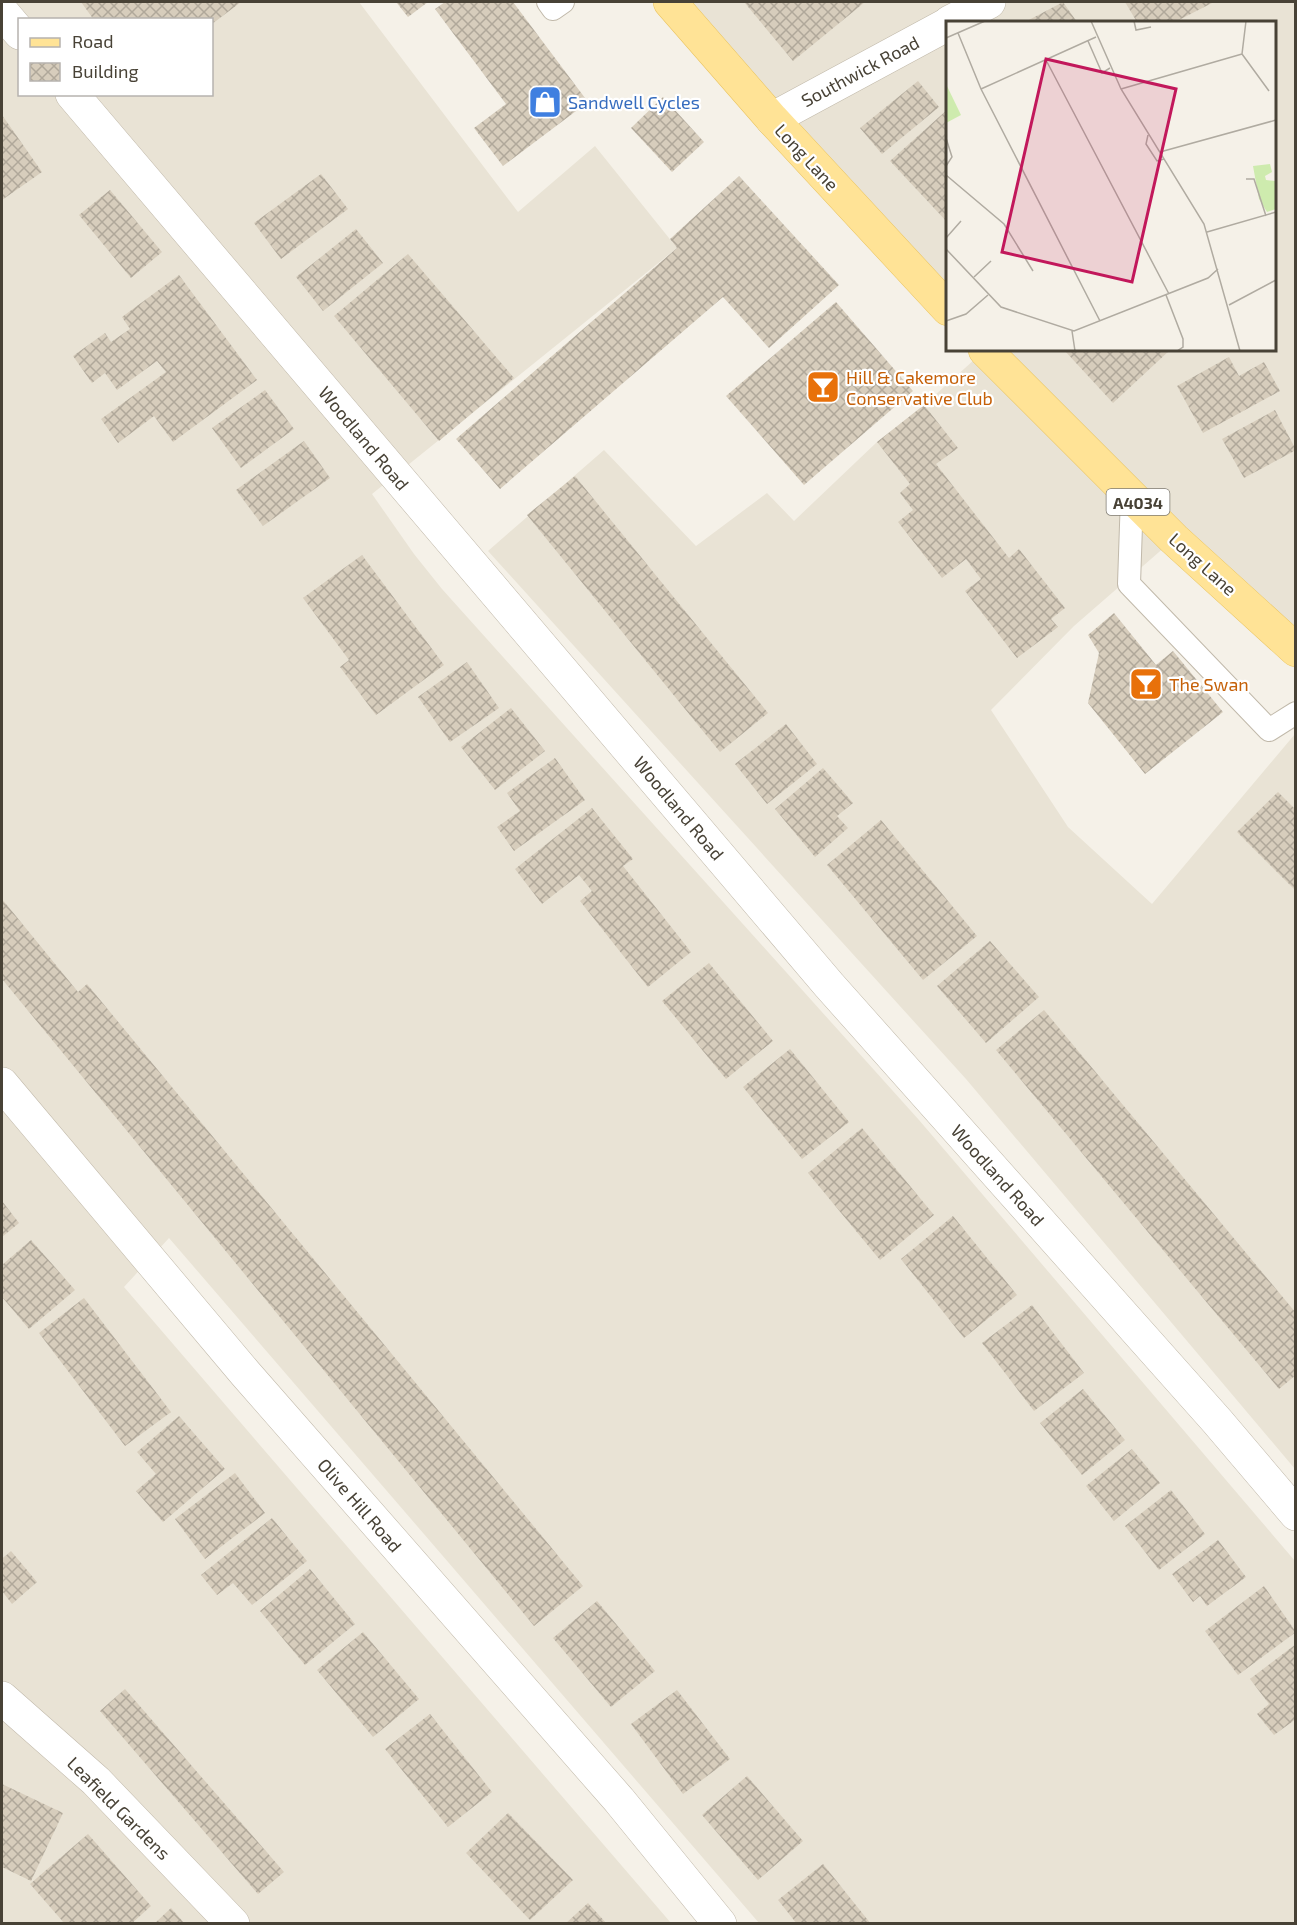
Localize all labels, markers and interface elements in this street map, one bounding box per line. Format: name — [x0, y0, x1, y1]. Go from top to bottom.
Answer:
legend — [18, 18, 213, 96]
inset map — [946, 21, 1276, 351]
text: Road — [72, 30, 113, 52]
street label: Southwick Road — [797, 31, 923, 111]
text: Building — [72, 60, 139, 82]
shop icon: Sandwell Cycles — [527, 84, 563, 120]
place label: Sandwell Cycles — [568, 91, 700, 113]
street label: Long Lane — [771, 119, 843, 195]
place label: Hill & Cakemore Conservative Club — [846, 366, 993, 409]
bar icon: Hill & Cakemore Conservative Club — [805, 369, 841, 405]
street label: Woodland Road — [314, 382, 414, 494]
road number: A4034 — [1106, 489, 1170, 515]
street label: Long Lane — [1165, 528, 1241, 600]
bar icon: The Swan — [1128, 666, 1164, 702]
place label: The Swan — [1169, 673, 1249, 695]
street label: Woodland Road — [629, 752, 729, 864]
street label: Woodland Road — [947, 1120, 1049, 1230]
street label: Olive Hill Road — [313, 1454, 407, 1556]
street label: Leafield Gardens — [63, 1752, 175, 1864]

